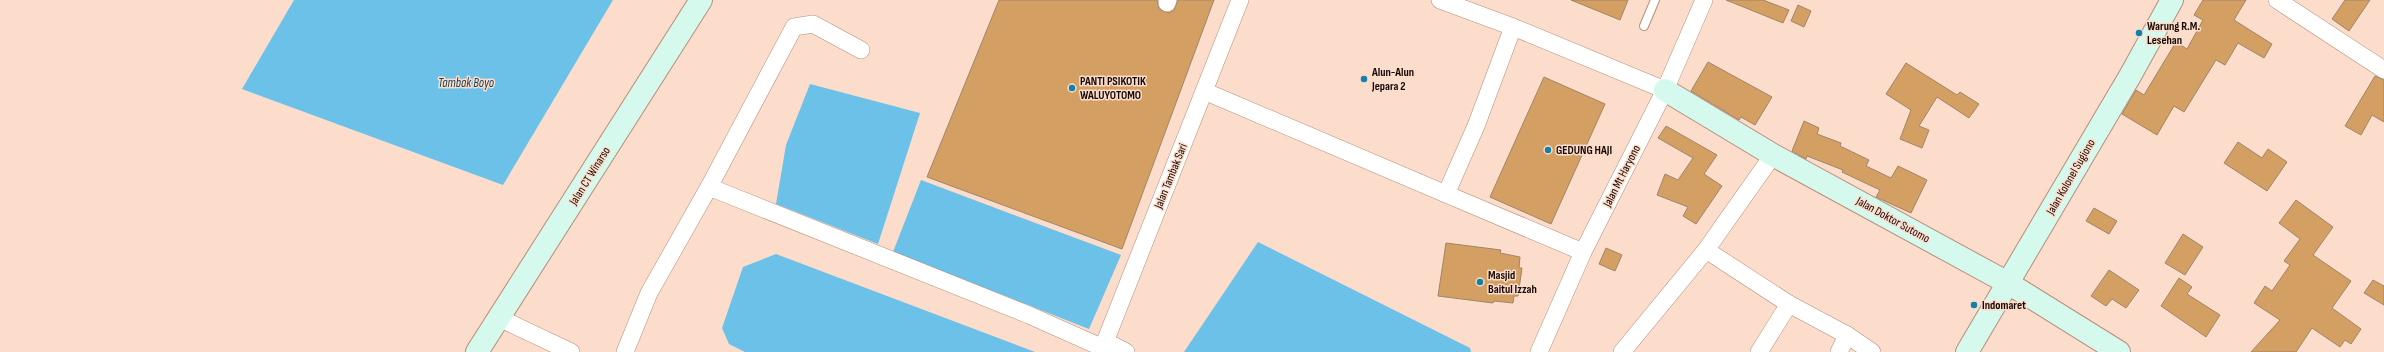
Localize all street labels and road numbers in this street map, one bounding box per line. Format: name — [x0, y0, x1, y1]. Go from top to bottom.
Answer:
street label: Jalan Kolonel Sugiono — [2043, 137, 2099, 218]
street label: Jalan Tambak Sari — [1151, 141, 1191, 212]
street label: Jalan Mt Haryono — [1600, 142, 1644, 210]
street label: Jalan CT Winarso — [566, 144, 614, 209]
street label: Jalan Doktor Sutomo — [1853, 193, 1932, 246]

